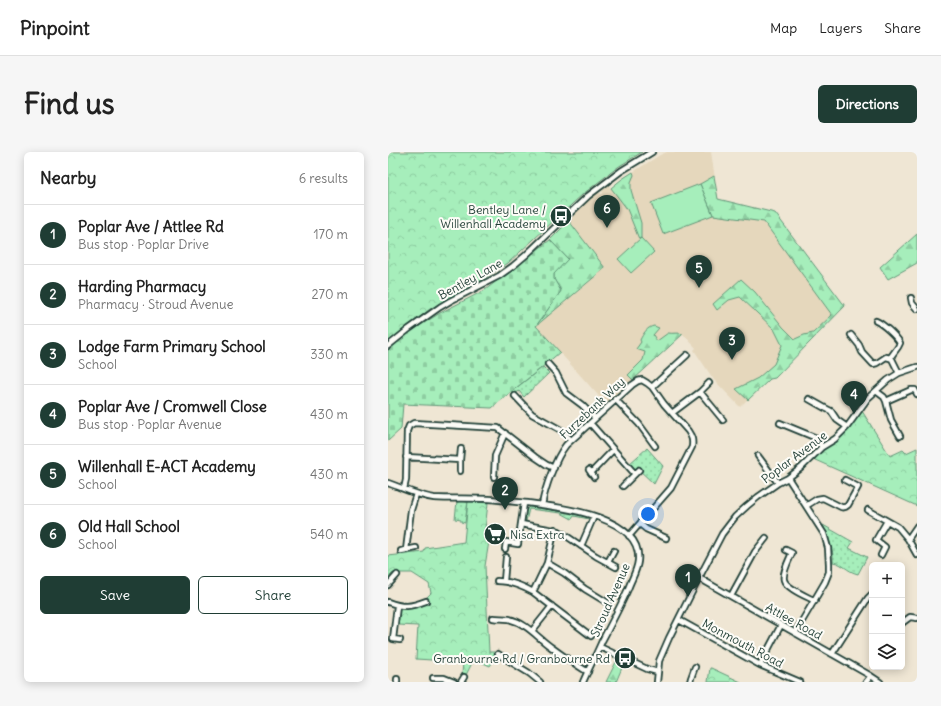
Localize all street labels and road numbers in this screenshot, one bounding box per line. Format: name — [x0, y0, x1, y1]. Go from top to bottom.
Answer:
street label: Bentley Lane — [435, 255, 505, 303]
street label: Furzebank Way — [556, 374, 628, 442]
street label: Poplar Avenue — [758, 428, 830, 486]
street label: Stroud Avenue — [587, 561, 633, 639]
street label: Attlee Road — [763, 599, 825, 643]
street label: Monmouth Road — [700, 615, 786, 671]

